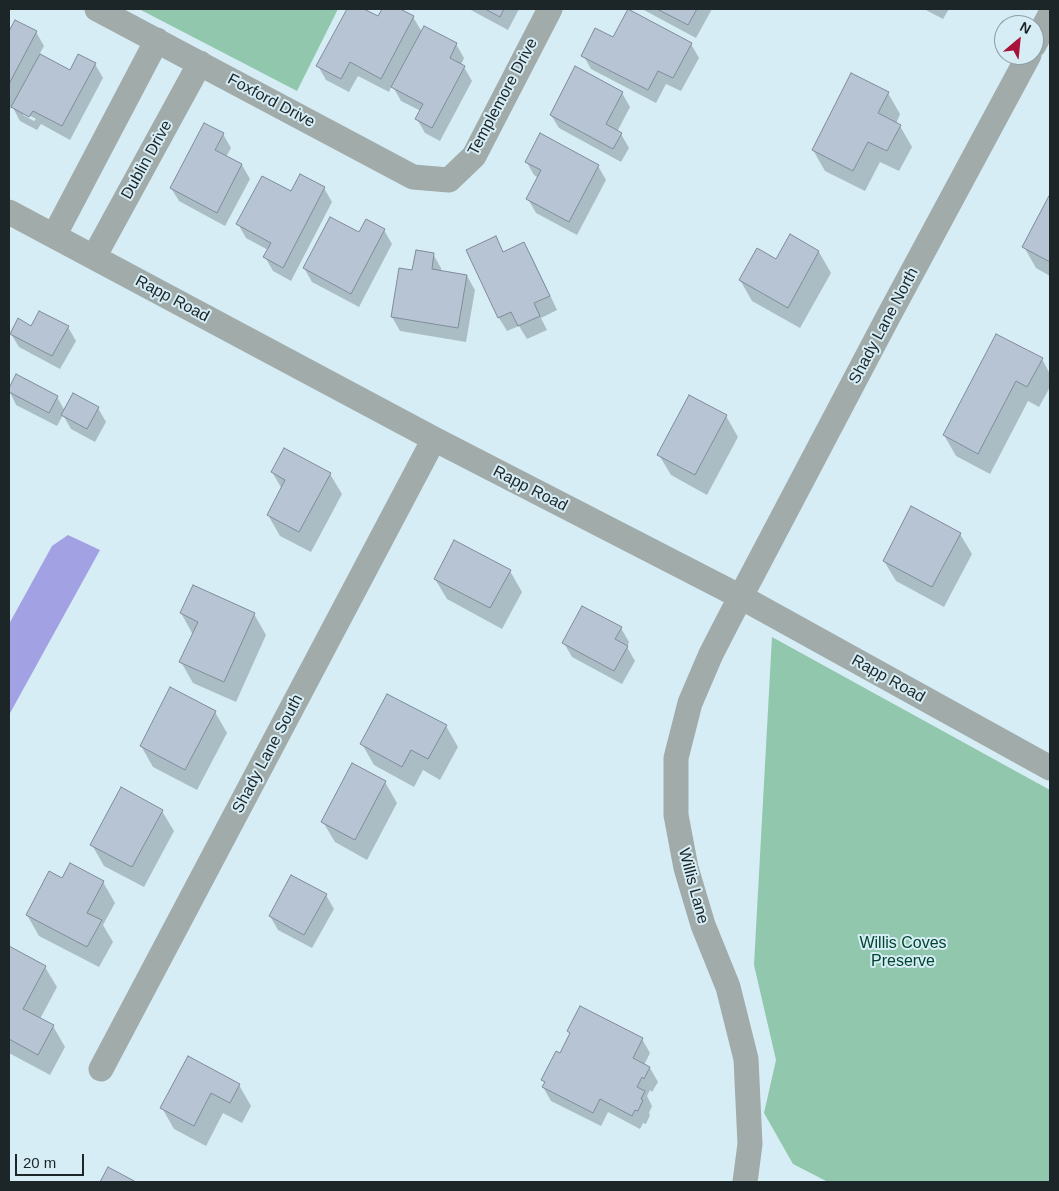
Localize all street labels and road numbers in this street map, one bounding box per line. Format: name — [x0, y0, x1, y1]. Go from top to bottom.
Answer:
street label: Templemore Drive — [464, 35, 542, 159]
street label: Foxford Drive — [224, 70, 318, 132]
street label: Dublin Drive — [117, 117, 177, 203]
street label: Shady Lane North — [845, 265, 923, 387]
street label: Rapp Road — [132, 272, 212, 326]
street label: Rapp Road — [490, 462, 570, 516]
street label: Rapp Road — [848, 651, 928, 707]
street label: Shady Lane South — [229, 691, 307, 817]
street label: Willis Lane — [674, 846, 712, 926]

